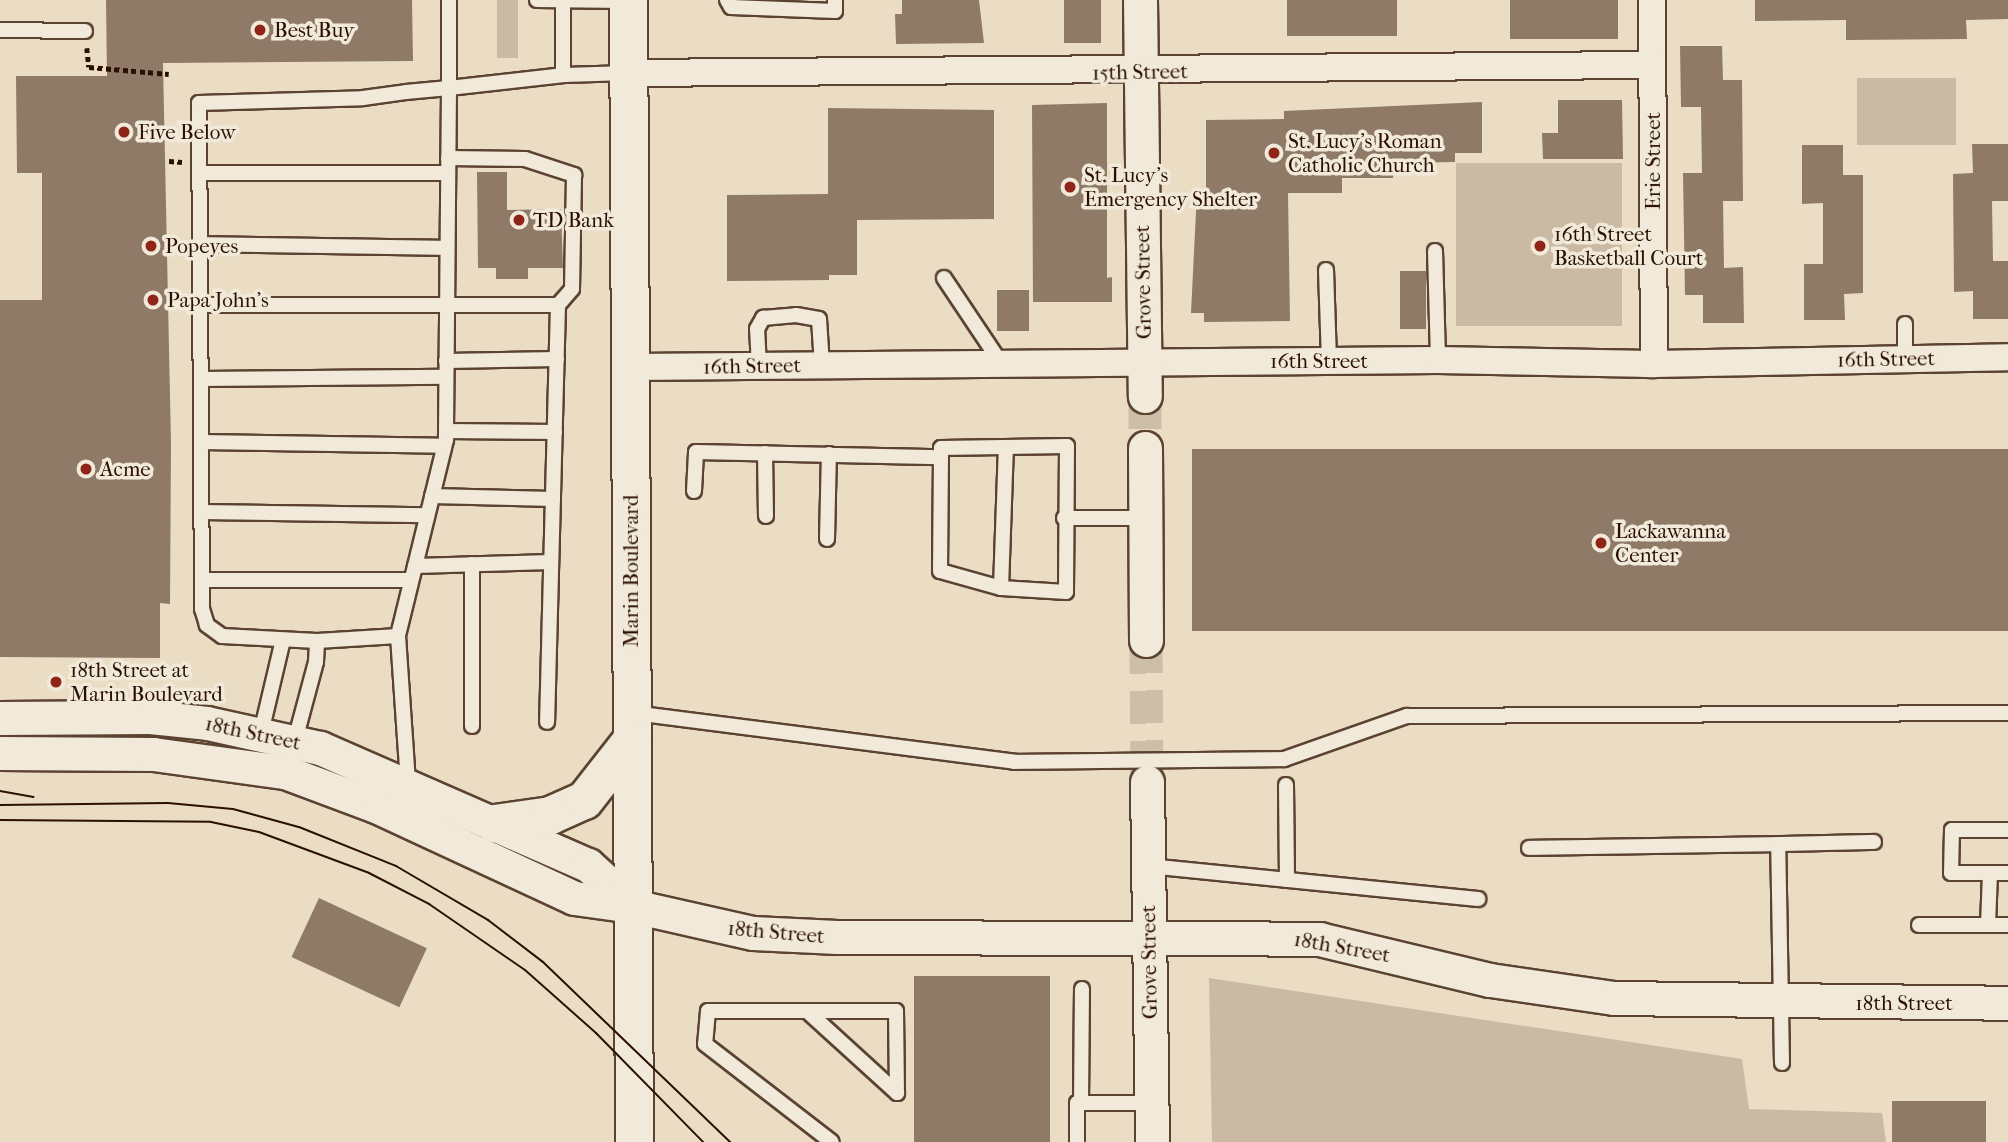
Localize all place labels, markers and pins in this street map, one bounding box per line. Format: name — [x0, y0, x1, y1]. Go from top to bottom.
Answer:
place label: Best Buy — [274, 17, 354, 43]
marker: Best Buy — [252, 22, 268, 38]
place label: Five Below — [138, 119, 236, 145]
marker: Five Below — [116, 124, 132, 140]
place label: St. Lucy's Roman Catholic Church — [1288, 128, 1442, 178]
marker: St. Lucy's Roman Catholic Church — [1266, 145, 1282, 161]
place label: St. Lucy's Emergency Shelter — [1084, 162, 1257, 212]
marker: St. Lucy's Emergency Shelter — [1062, 179, 1078, 195]
place label: TD Bank — [533, 207, 614, 233]
marker: TD Bank — [511, 212, 527, 228]
place label: 16th Street Basketball Court — [1554, 221, 1703, 271]
place label: Popeyes — [165, 233, 238, 259]
marker: Popeyes — [143, 238, 159, 254]
marker: 16th Street Basketball Court — [1532, 238, 1548, 254]
place label: Papa John's — [167, 287, 269, 313]
marker: Papa John's — [145, 292, 161, 308]
place label: Acme — [100, 456, 151, 482]
marker: Acme — [78, 461, 94, 477]
place label: Lackawanna Center — [1615, 518, 1726, 568]
marker: Lackawanna Center — [1593, 535, 1609, 551]
place label: 18th Street at Marin Boulevard — [70, 657, 223, 707]
marker: 18th Street at Marin Boulevard — [48, 674, 64, 690]

